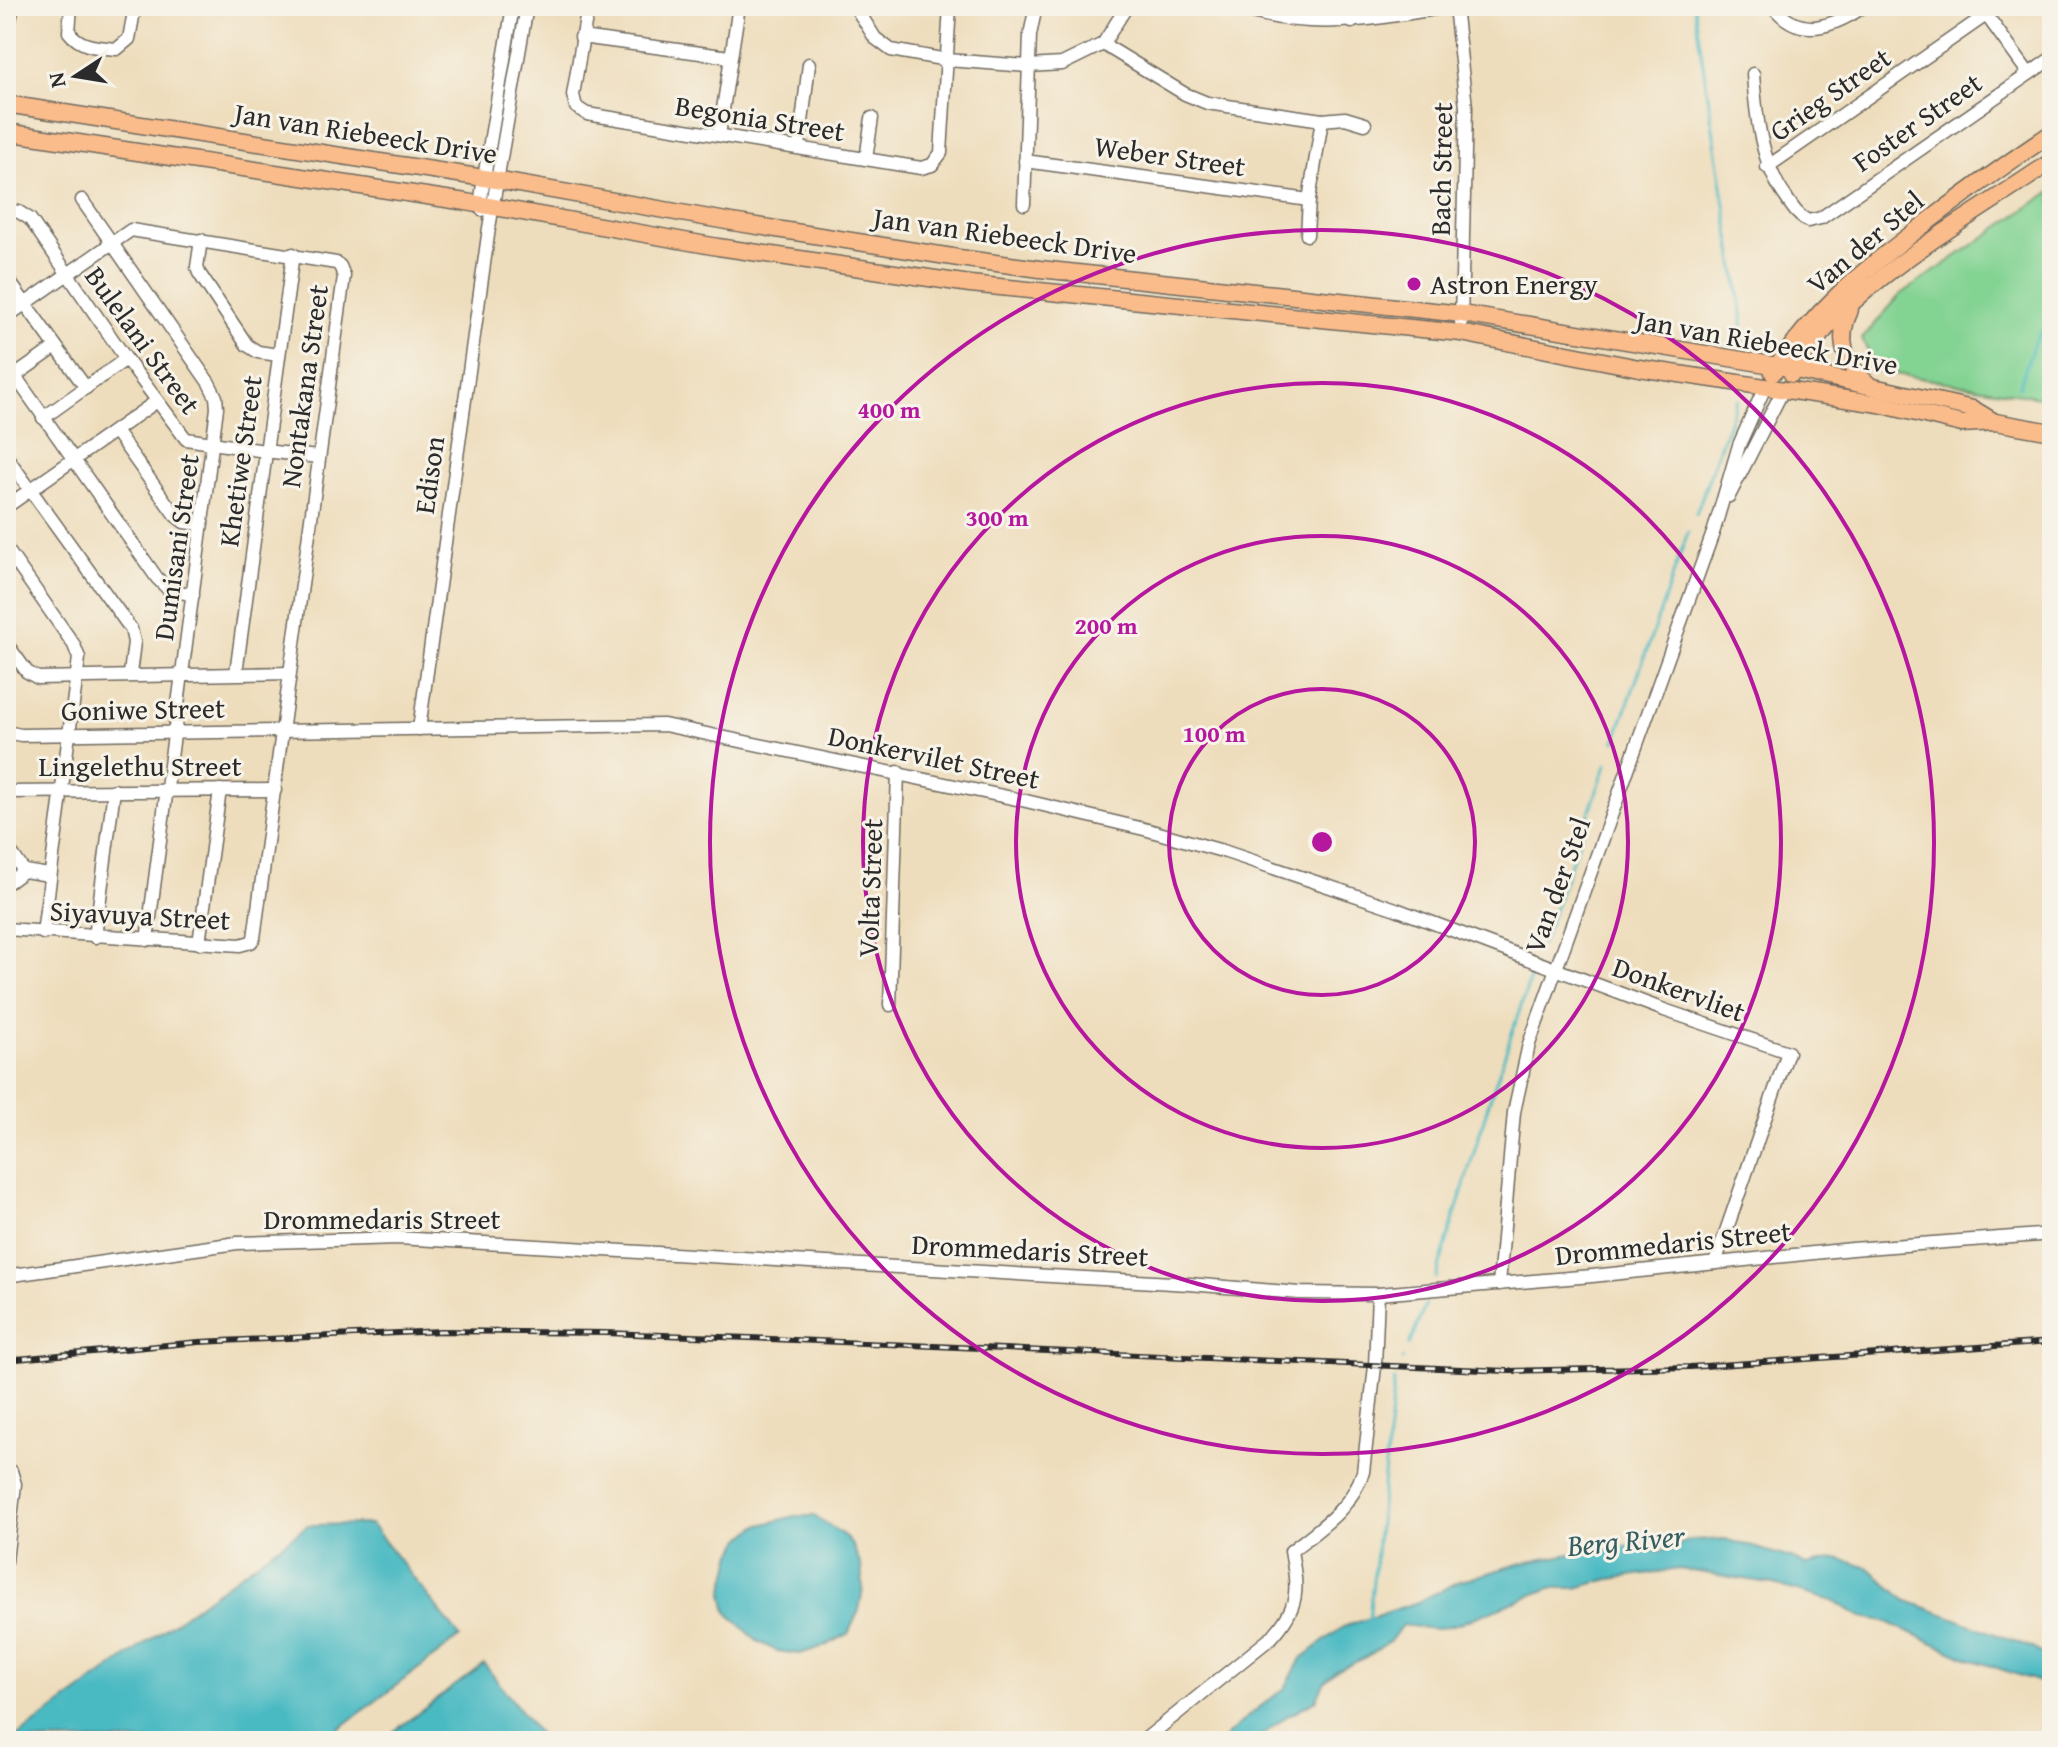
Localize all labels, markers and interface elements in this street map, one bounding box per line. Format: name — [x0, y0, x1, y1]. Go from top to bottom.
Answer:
north arrow — [36, 36, 116, 116]
street label: Grieg Street — [1761, 37, 1899, 151]
street label: Foster Street — [1844, 62, 1990, 181]
text: N — [39, 69, 74, 91]
street label: Begonia Street — [672, 84, 848, 151]
street label: Jan van Riebeeck Drive — [229, 91, 500, 174]
street label: Bach Street — [1419, 102, 1462, 236]
street label: Weber Street — [1092, 125, 1248, 186]
street label: Van der Stel — [1797, 180, 1932, 303]
street label: Jan van Riebeeck Drive — [868, 195, 1139, 273]
street label: Bulelani Street — [76, 257, 211, 422]
place label: Astron Energy — [1430, 263, 1598, 304]
marker: Astron Energy — [1405, 275, 1423, 293]
street label: Nontakana Street — [269, 282, 338, 490]
street label: Jan van Riebeeck Drive — [1630, 298, 1901, 385]
street label: Khetiwe Street — [207, 372, 272, 549]
text: 400 m — [857, 392, 921, 427]
street label: Edison — [403, 433, 454, 516]
street label: Dumisani Street — [142, 451, 209, 643]
text: 300 m — [965, 500, 1029, 535]
text: 200 m — [1074, 608, 1138, 643]
street label: Goniwe Street — [61, 687, 225, 730]
street label: Donkervilet Street — [825, 714, 1044, 799]
text: 100 m — [1182, 716, 1246, 751]
street label: Lingelethu Street — [38, 745, 242, 786]
street label: Van der Stel — [1513, 811, 1600, 959]
street label: Volta Street — [847, 818, 892, 958]
centre of rings — [1308, 828, 1336, 856]
street label: Siyavuya Street — [49, 889, 231, 940]
street label: Donkervliet — [1607, 946, 1751, 1031]
street label: Drommedaris Street — [264, 1198, 501, 1239]
street label: Drommedaris Street — [1553, 1210, 1793, 1275]
street label: Drommedaris Street — [911, 1223, 1150, 1276]
water label: Berg River — [1564, 1513, 1687, 1567]

